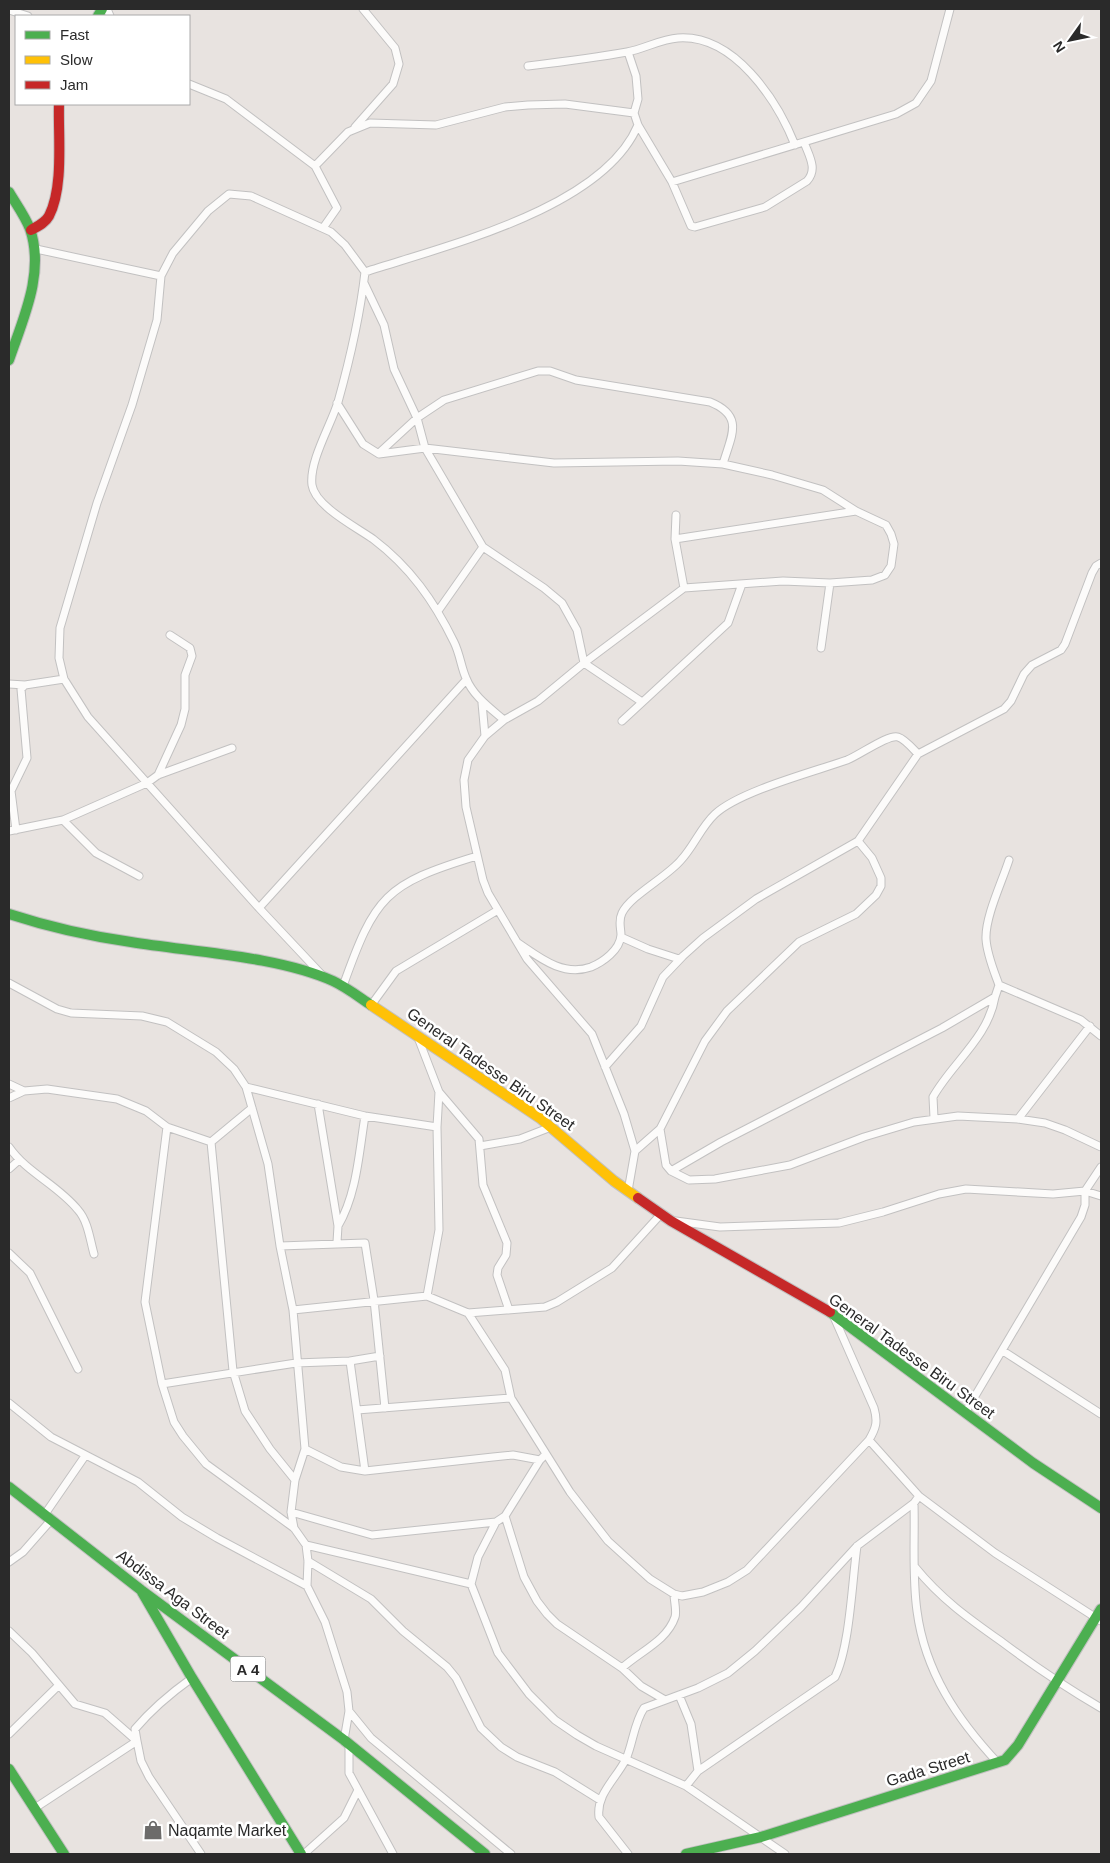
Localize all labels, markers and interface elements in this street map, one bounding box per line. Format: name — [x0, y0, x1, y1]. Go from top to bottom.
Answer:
legend — [15, 15, 190, 105]
north arrow — [1045, 15, 1095, 65]
text: Fast — [60, 26, 90, 43]
text: N — [1050, 38, 1069, 56]
text: Slow — [60, 51, 93, 68]
text: Jam — [60, 76, 88, 93]
street label: General Tadesse Biru Street — [404, 1004, 579, 1134]
street label: General Tadesse Biru Street — [826, 1290, 999, 1422]
street label: Abdissa Aga Street — [114, 1546, 233, 1642]
road number: A 4 — [230, 1656, 266, 1682]
street label: Gada Street — [884, 1748, 972, 1790]
shop icon: Naqamte Market — [142, 1819, 164, 1841]
place label: Naqamte Market — [168, 1822, 287, 1839]

